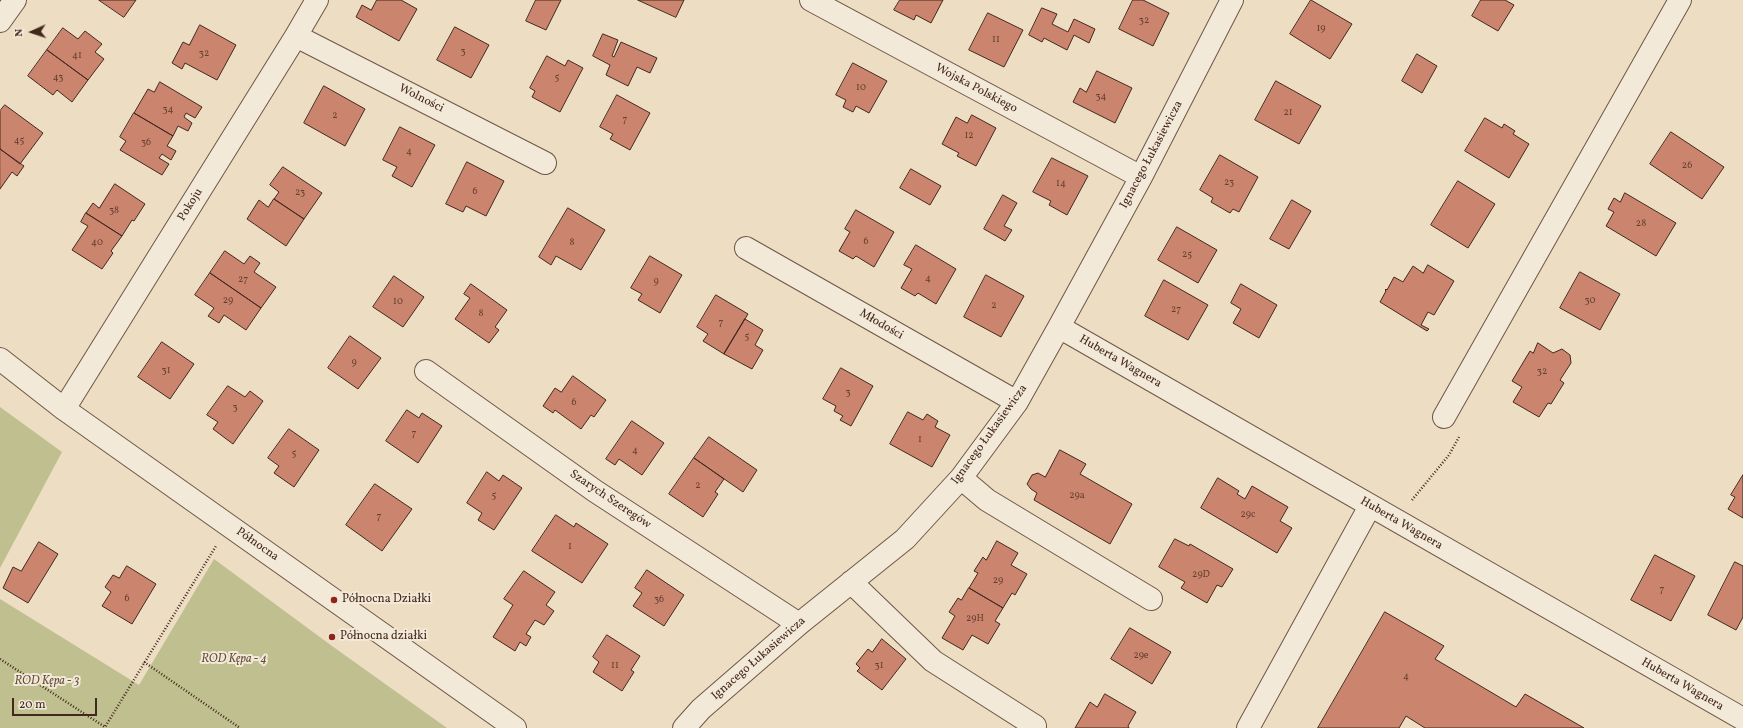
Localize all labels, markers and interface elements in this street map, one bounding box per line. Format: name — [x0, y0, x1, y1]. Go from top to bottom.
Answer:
north arrow — [12, 12, 52, 52]
house number: 32 — [1139, 15, 1149, 27]
house number: 19 — [1316, 23, 1326, 35]
text: N — [12, 28, 27, 37]
house number: 11 — [992, 34, 1000, 46]
house number: 3 — [460, 46, 466, 58]
house number: 32 — [199, 48, 209, 60]
house number: 41 — [72, 50, 82, 62]
street label: Wojska Polskiego — [932, 61, 1020, 117]
house number: 43 — [53, 72, 63, 84]
house number: 5 — [555, 72, 559, 84]
street label: Wolności — [396, 82, 446, 116]
house number: 10 — [856, 82, 866, 94]
house number: 34 — [1095, 91, 1107, 103]
street label: Ignacego Łukasiewicza — [1117, 99, 1187, 211]
house number: 34 — [162, 104, 174, 116]
house number: 21 — [1283, 107, 1293, 119]
house number: 2 — [332, 110, 338, 122]
house number: 7 — [623, 114, 627, 126]
house number: 12 — [964, 130, 974, 142]
house number: 45 — [14, 135, 24, 147]
house number: 36 — [141, 137, 151, 149]
house number: 4 — [406, 146, 412, 158]
house number: 26 — [1682, 160, 1692, 172]
house number: 23 — [1224, 177, 1234, 189]
house number: 14 — [1056, 178, 1066, 190]
street label: Pokoju — [175, 186, 207, 224]
house number: 6 — [472, 186, 478, 198]
house number: 23 — [295, 187, 305, 199]
house number: 38 — [109, 205, 119, 217]
house number: 28 — [1636, 218, 1646, 230]
house number: 6 — [863, 236, 869, 248]
house number: 40 — [91, 237, 103, 249]
house number: 8 — [569, 237, 575, 249]
house number: 25 — [1182, 249, 1192, 261]
house number: 4 — [925, 273, 931, 285]
house number: 27 — [238, 274, 248, 286]
house number: 9 — [653, 276, 659, 288]
house number: 29 — [223, 295, 233, 307]
house number: 30 — [1585, 295, 1595, 307]
house number: 10 — [393, 296, 403, 308]
house number: 2 — [991, 300, 997, 312]
house number: 27 — [1171, 304, 1181, 316]
street label: Młodości — [856, 307, 906, 343]
house number: 8 — [478, 308, 484, 320]
house number: 7 — [719, 317, 723, 329]
house number: 5 — [745, 331, 749, 343]
street label: Huberta Wagnera — [1076, 333, 1164, 391]
house number: 9 — [351, 357, 357, 369]
house number: 31 — [161, 365, 171, 377]
house number: 32 — [1537, 366, 1547, 378]
street label: Ignacego Łukasiewicza — [949, 382, 1031, 488]
house number: 3 — [845, 387, 851, 399]
house number: 6 — [571, 397, 577, 409]
house number: 3 — [232, 402, 238, 414]
house number: 7 — [412, 428, 416, 440]
house number: 1 — [918, 434, 922, 446]
house number: 4 — [632, 445, 638, 457]
house number: 5 — [292, 448, 296, 460]
street label: Szarych Szeregów — [566, 467, 654, 533]
house number: 2 — [695, 480, 701, 492]
house number: 5 — [492, 490, 496, 502]
house number: 29a — [1069, 490, 1085, 502]
street label: Huberta Wagnera — [1357, 495, 1445, 553]
house number: 29c — [1241, 509, 1255, 521]
house number: 7 — [377, 511, 381, 523]
street label: Północna — [233, 525, 281, 565]
house number: 1 — [568, 541, 572, 553]
house number: 29D — [1192, 569, 1210, 581]
house number: 29 — [993, 575, 1003, 587]
house number: 7 — [1660, 584, 1664, 596]
house number: 6 — [124, 593, 130, 605]
place label: Północna Działki — [342, 593, 431, 607]
house number: 36 — [654, 594, 664, 606]
marker: Północna Działki — [329, 595, 339, 605]
house number: 29H — [966, 613, 984, 625]
street label: Ignacego Łukasiewicza — [709, 614, 809, 704]
place label: Północna działki — [340, 630, 427, 644]
marker: Północna działki — [327, 632, 337, 642]
house number: 29e — [1133, 650, 1149, 662]
park label: ROD Kępa - 4 — [201, 653, 267, 667]
street label: Huberta Wagnera — [1638, 656, 1726, 714]
house number: 11 — [611, 660, 619, 672]
house number: 31 — [874, 660, 884, 672]
house number: 4 — [1403, 671, 1409, 683]
park label: ROD Kępa - 3 — [15, 675, 79, 689]
scale bar — [14, 690, 99, 716]
text: 20 m — [19, 697, 46, 713]

